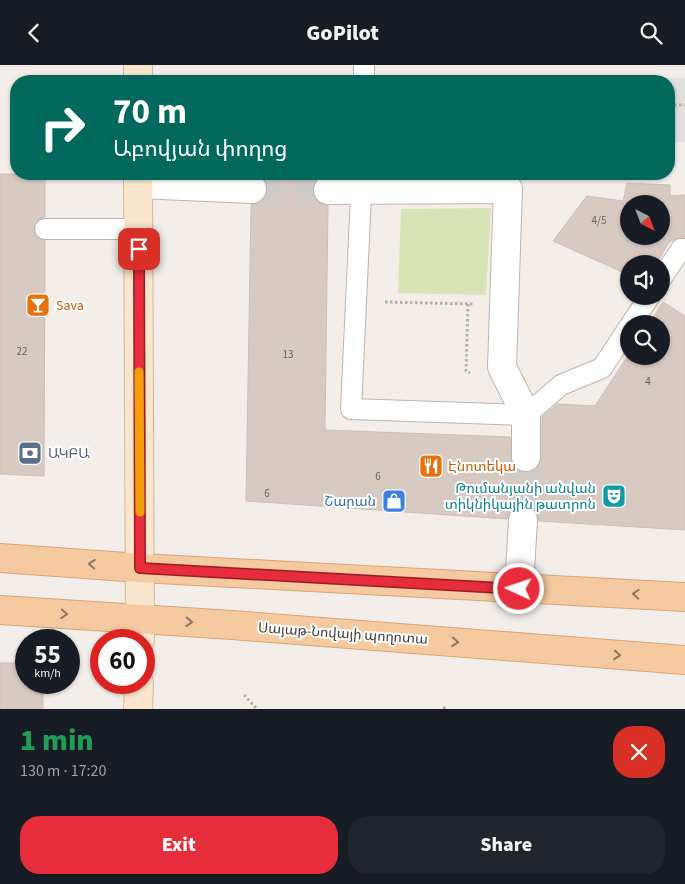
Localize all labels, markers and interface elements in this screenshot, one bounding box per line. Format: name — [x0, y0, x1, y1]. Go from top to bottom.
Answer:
text: GoPilot — [306, 17, 379, 49]
icon: back — [20, 19, 48, 47]
icon: search — [637, 19, 665, 47]
text: 70 m — [113, 87, 187, 137]
icon: right — [30, 95, 95, 160]
text: Աբովյան փողոց — [113, 133, 288, 165]
north arrow — [620, 195, 670, 245]
map controls — [620, 195, 670, 365]
house number: 4/5 — [592, 213, 606, 228]
pin — [118, 228, 160, 270]
icon: arrive — [125, 235, 153, 263]
button: sound — [620, 255, 670, 305]
bar icon: Sava — [25, 292, 51, 318]
place label: Sava — [56, 296, 84, 316]
button: search — [620, 315, 670, 365]
house number: 22 — [17, 344, 27, 359]
house number: 13 — [283, 347, 293, 362]
house number: 4 — [645, 374, 651, 389]
bank icon: ԱԿԲԱ — [17, 440, 43, 466]
place label: ԱԿԲԱ — [48, 444, 90, 464]
restaurant icon: Էնոտեկա — [418, 453, 444, 479]
place label: Էնոտեկա — [448, 457, 516, 477]
house number: 6 — [375, 469, 381, 484]
place label: Թումանյանի անվան տիկնիկային թատրոն — [445, 479, 596, 515]
theatre icon: Թումանյանի անվան տիկնիկային թատրոն — [601, 483, 627, 509]
house number: 6 — [264, 486, 270, 501]
shop icon: Շարան — [381, 488, 407, 514]
place label: Շարան — [324, 492, 376, 512]
one-way arrow — [88, 559, 96, 570]
position arrow — [492, 562, 544, 614]
one-way arrow — [632, 589, 640, 600]
one-way arrow — [60, 609, 68, 620]
one-way arrow — [185, 617, 193, 628]
street label: Սայաթ-Նովայի պողոտա — [257, 618, 428, 650]
speed limit sign: 60 — [90, 629, 155, 694]
text: 55 — [34, 637, 61, 673]
one-way arrow — [452, 637, 460, 648]
one-way arrow — [614, 649, 622, 660]
text: km/h — [34, 665, 61, 682]
text: 1 min — [20, 719, 94, 762]
button: close — [613, 726, 665, 778]
text: 130 m · 17:20 — [20, 760, 107, 782]
button: Exit — [20, 816, 338, 874]
button: Share — [348, 816, 665, 874]

